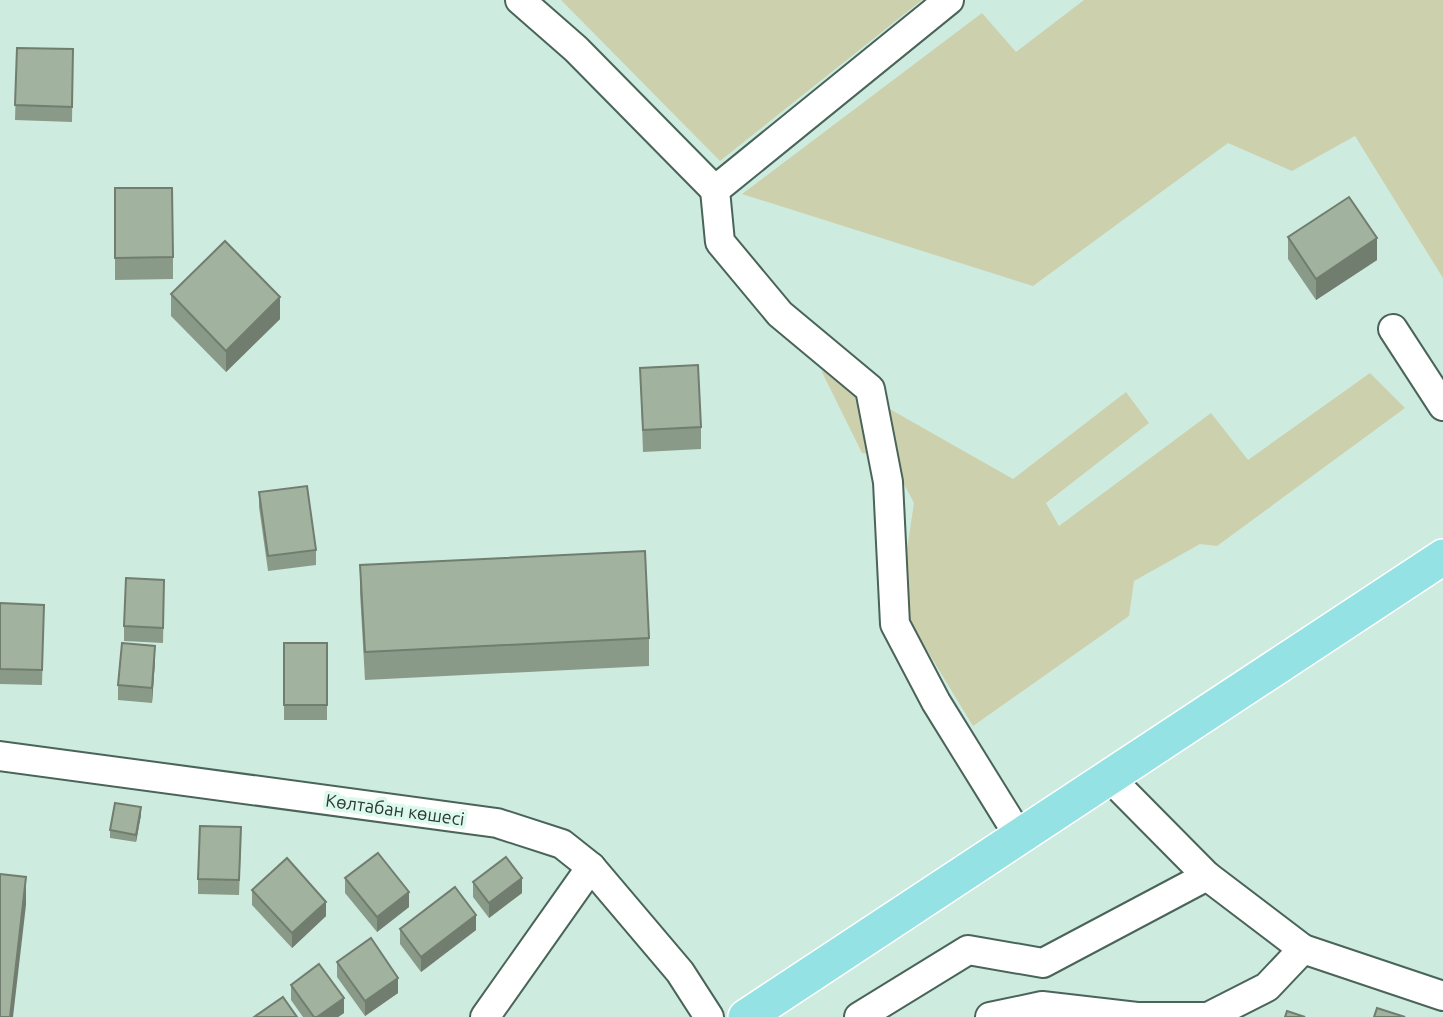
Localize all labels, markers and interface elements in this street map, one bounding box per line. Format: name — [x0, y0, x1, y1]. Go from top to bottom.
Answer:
street label: Көлтабан көшесі — [324, 789, 466, 829]

